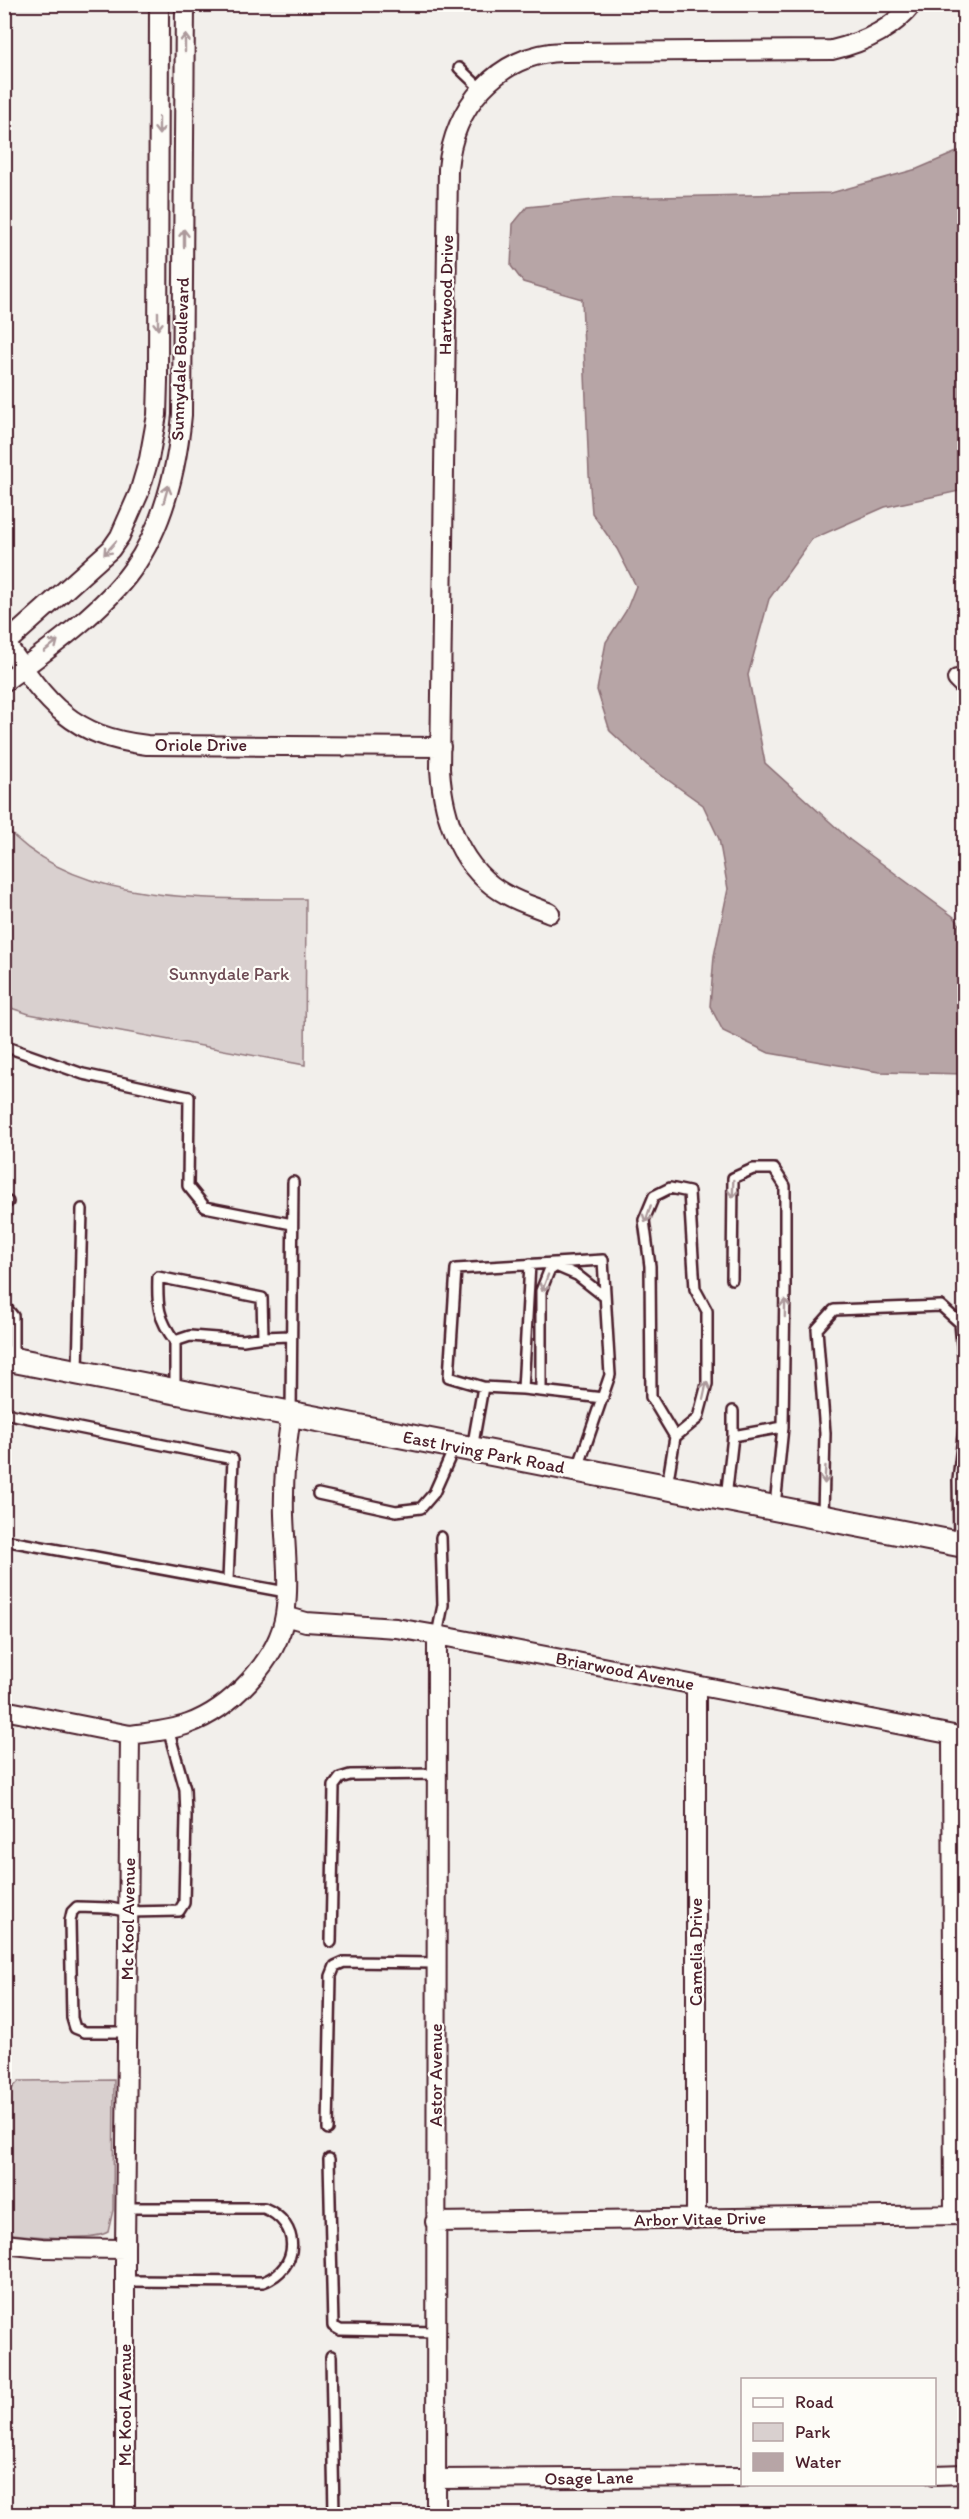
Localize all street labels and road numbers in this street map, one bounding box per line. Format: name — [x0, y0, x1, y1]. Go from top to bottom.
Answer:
street label: Hartwood Drive — [434, 235, 458, 355]
street label: Sunnydale Boulevard — [166, 277, 194, 441]
street label: Oriole Drive — [155, 734, 247, 756]
street label: East Irving Park Road — [401, 1425, 567, 1479]
street label: Briarwood Avenue — [554, 1647, 696, 1695]
street label: Mc Kool Avenue — [116, 1858, 140, 1980]
street label: Camelia Drive — [685, 1898, 707, 2006]
street label: Astor Avenue — [425, 2023, 447, 2127]
street label: Arbor Vitae Drive — [634, 2207, 766, 2231]
street label: Mc Kool Avenue — [114, 2344, 136, 2466]
street label: Osage Lane — [544, 2466, 634, 2490]

